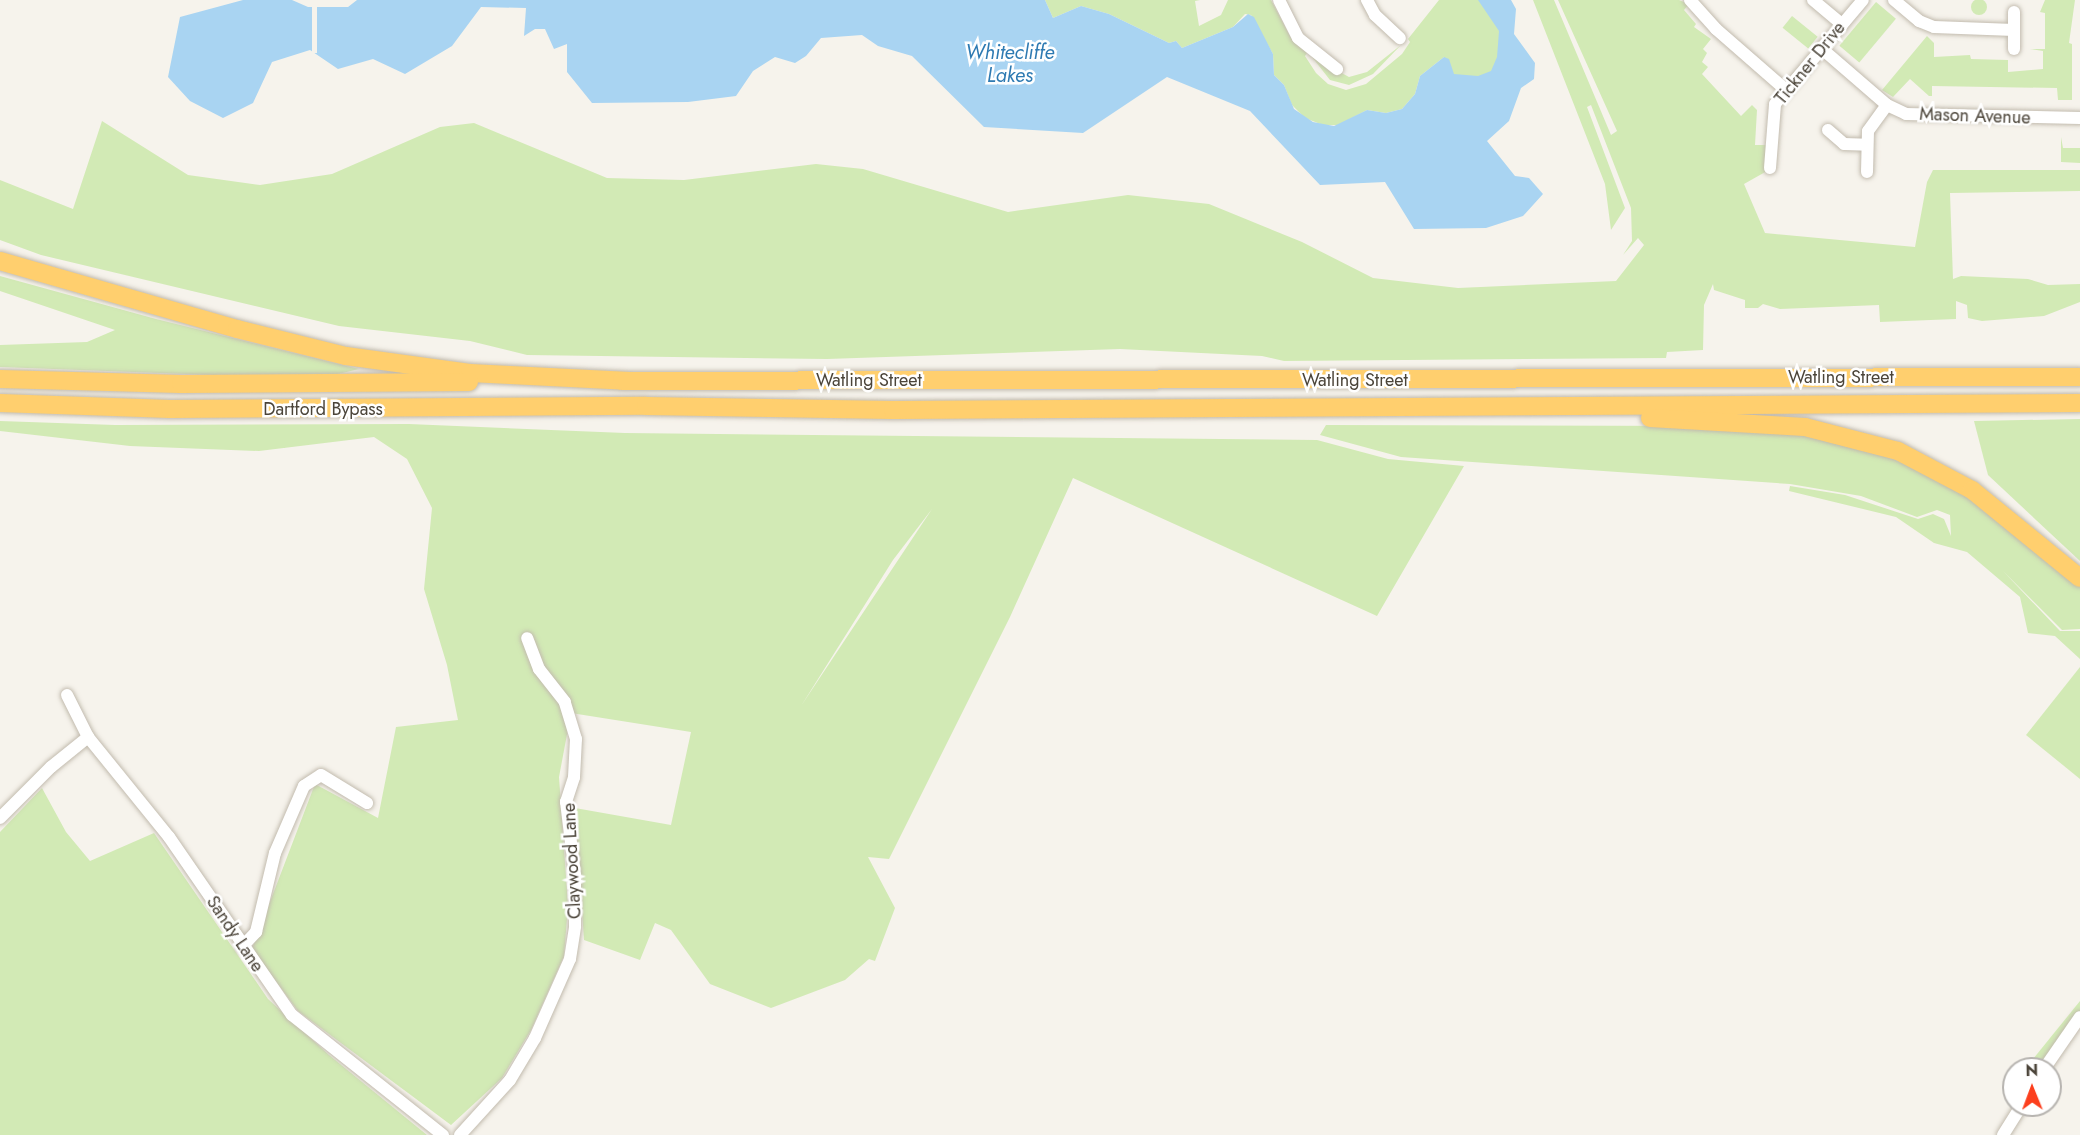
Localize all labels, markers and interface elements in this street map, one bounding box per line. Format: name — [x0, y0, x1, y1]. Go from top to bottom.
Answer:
street label: Tickner Drive — [1770, 17, 1850, 109]
water label: Whitecliffe Lakes — [966, 40, 1054, 87]
street label: Mason Avenue — [1919, 103, 2031, 129]
street label: Watling Street — [1788, 366, 1894, 388]
street label: Watling Street — [816, 369, 922, 391]
street label: Watling Street — [1302, 369, 1408, 391]
street label: Dartford Bypass — [263, 398, 383, 420]
street label: Claywood Lane — [558, 802, 586, 920]
street label: Sandy Lane — [202, 892, 268, 976]
north arrow — [2002, 1057, 2062, 1117]
text: N — [2025, 1059, 2038, 1082]

